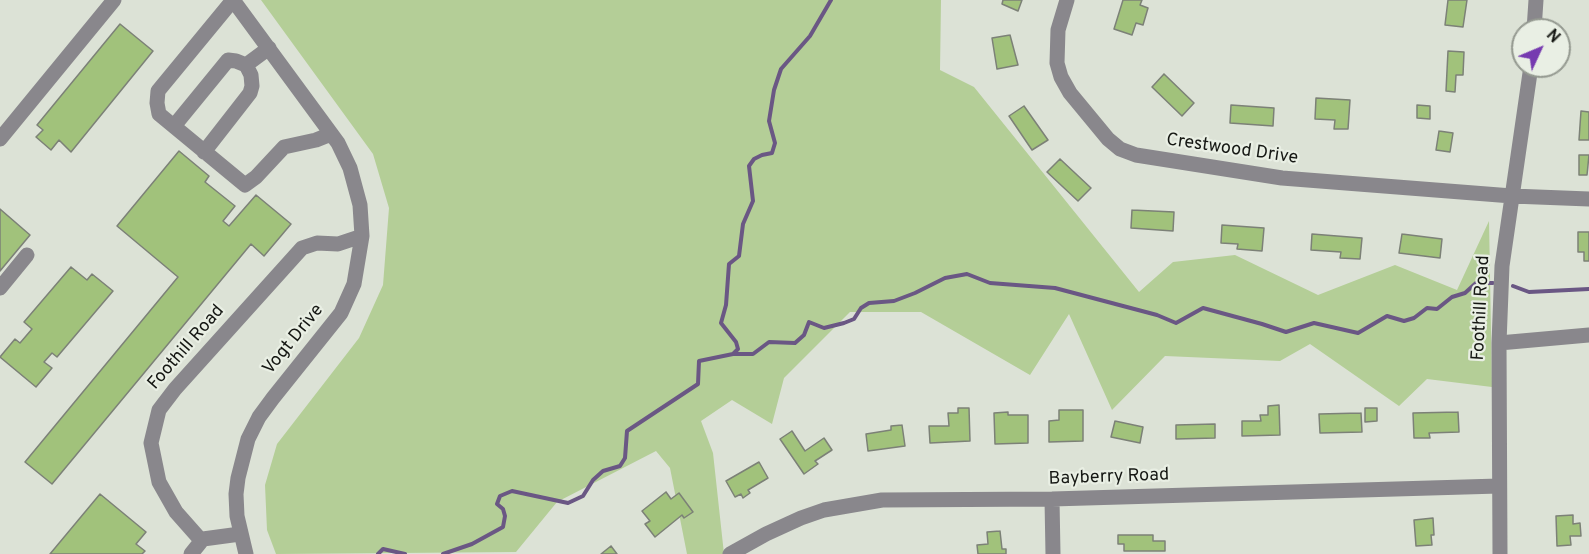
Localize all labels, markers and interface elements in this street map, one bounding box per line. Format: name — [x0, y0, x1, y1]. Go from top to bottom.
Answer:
north arrow — [1511, 18, 1571, 78]
text: N — [1541, 26, 1564, 48]
street label: Crestwood Drive — [1165, 130, 1299, 170]
street label: Foothill Road — [1468, 255, 1496, 361]
street label: Vogt Drive — [259, 300, 329, 380]
street label: Foothill Road — [144, 301, 230, 395]
street label: Bayberry Road — [1048, 465, 1170, 491]

